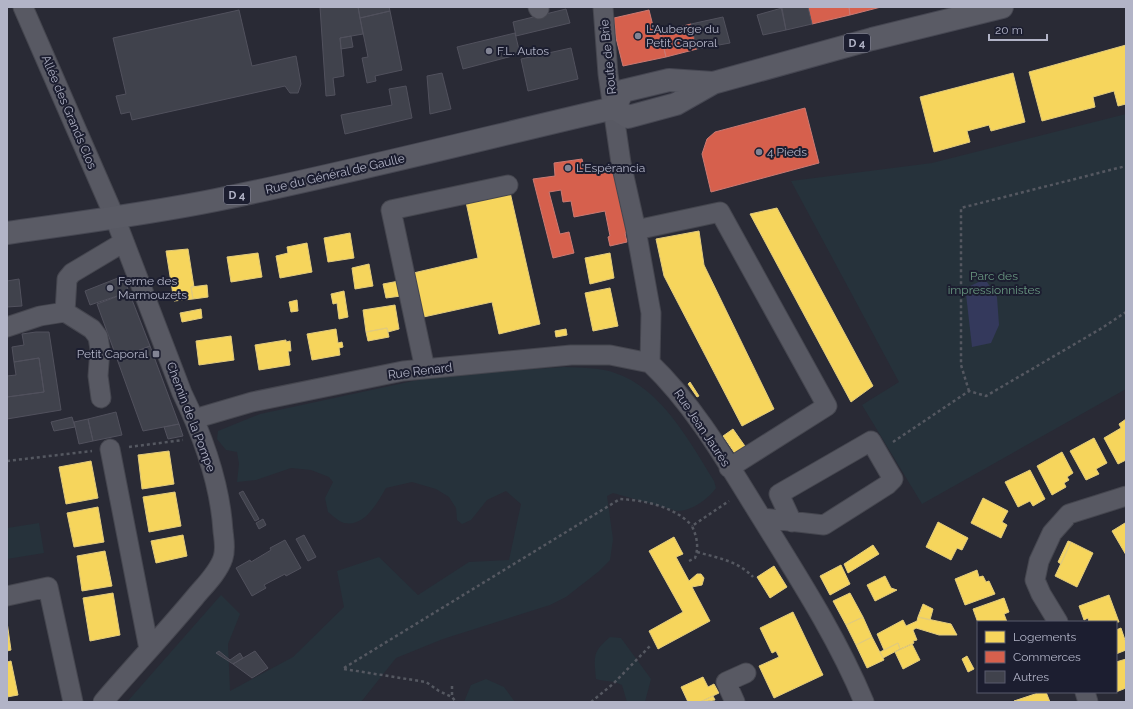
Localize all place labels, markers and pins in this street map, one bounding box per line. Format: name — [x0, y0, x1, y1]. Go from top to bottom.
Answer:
place label: L'Auberge du Petit Caporal — [646, 22, 719, 50]
marker: L'Auberge du Petit Caporal — [633, 31, 643, 41]
place label: F.L. Autos — [497, 44, 549, 58]
marker: F.L. Autos — [484, 46, 494, 56]
place label: 4 Pieds — [767, 145, 807, 159]
marker: 4 Pieds — [754, 147, 764, 157]
place label: L'Espérancia — [576, 161, 645, 175]
marker: L'Espérancia — [563, 163, 573, 173]
place label: Ferme des Marmouzets — [118, 274, 187, 302]
marker: Ferme des Marmouzets — [105, 283, 115, 293]
place label: Petit Caporal — [77, 347, 149, 361]
marker: Petit Caporal — [151, 349, 161, 359]

